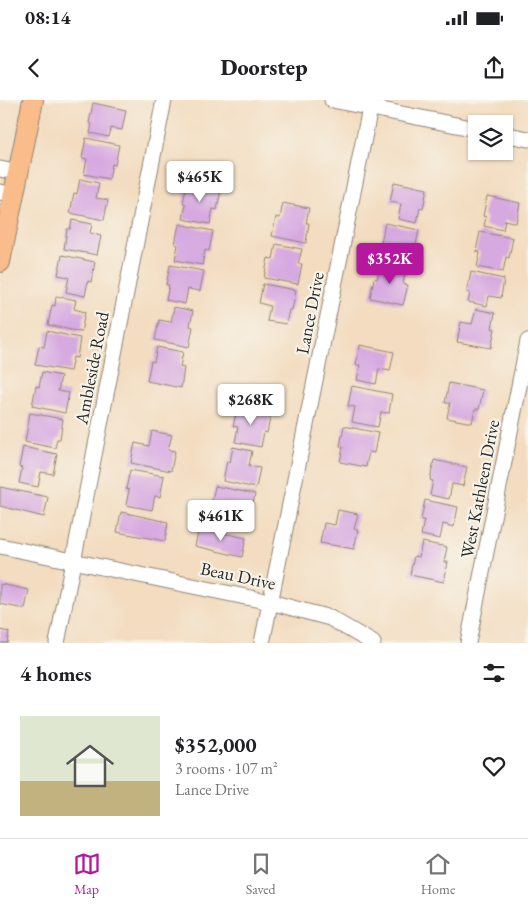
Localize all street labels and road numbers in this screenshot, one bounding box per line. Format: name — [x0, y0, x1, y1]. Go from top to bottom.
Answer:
street label: Lance Drive — [290, 270, 329, 356]
street label: Ambleside Road — [69, 309, 114, 427]
street label: West Kathleen Drive — [455, 418, 504, 560]
street label: Beau Drive — [198, 556, 278, 595]

